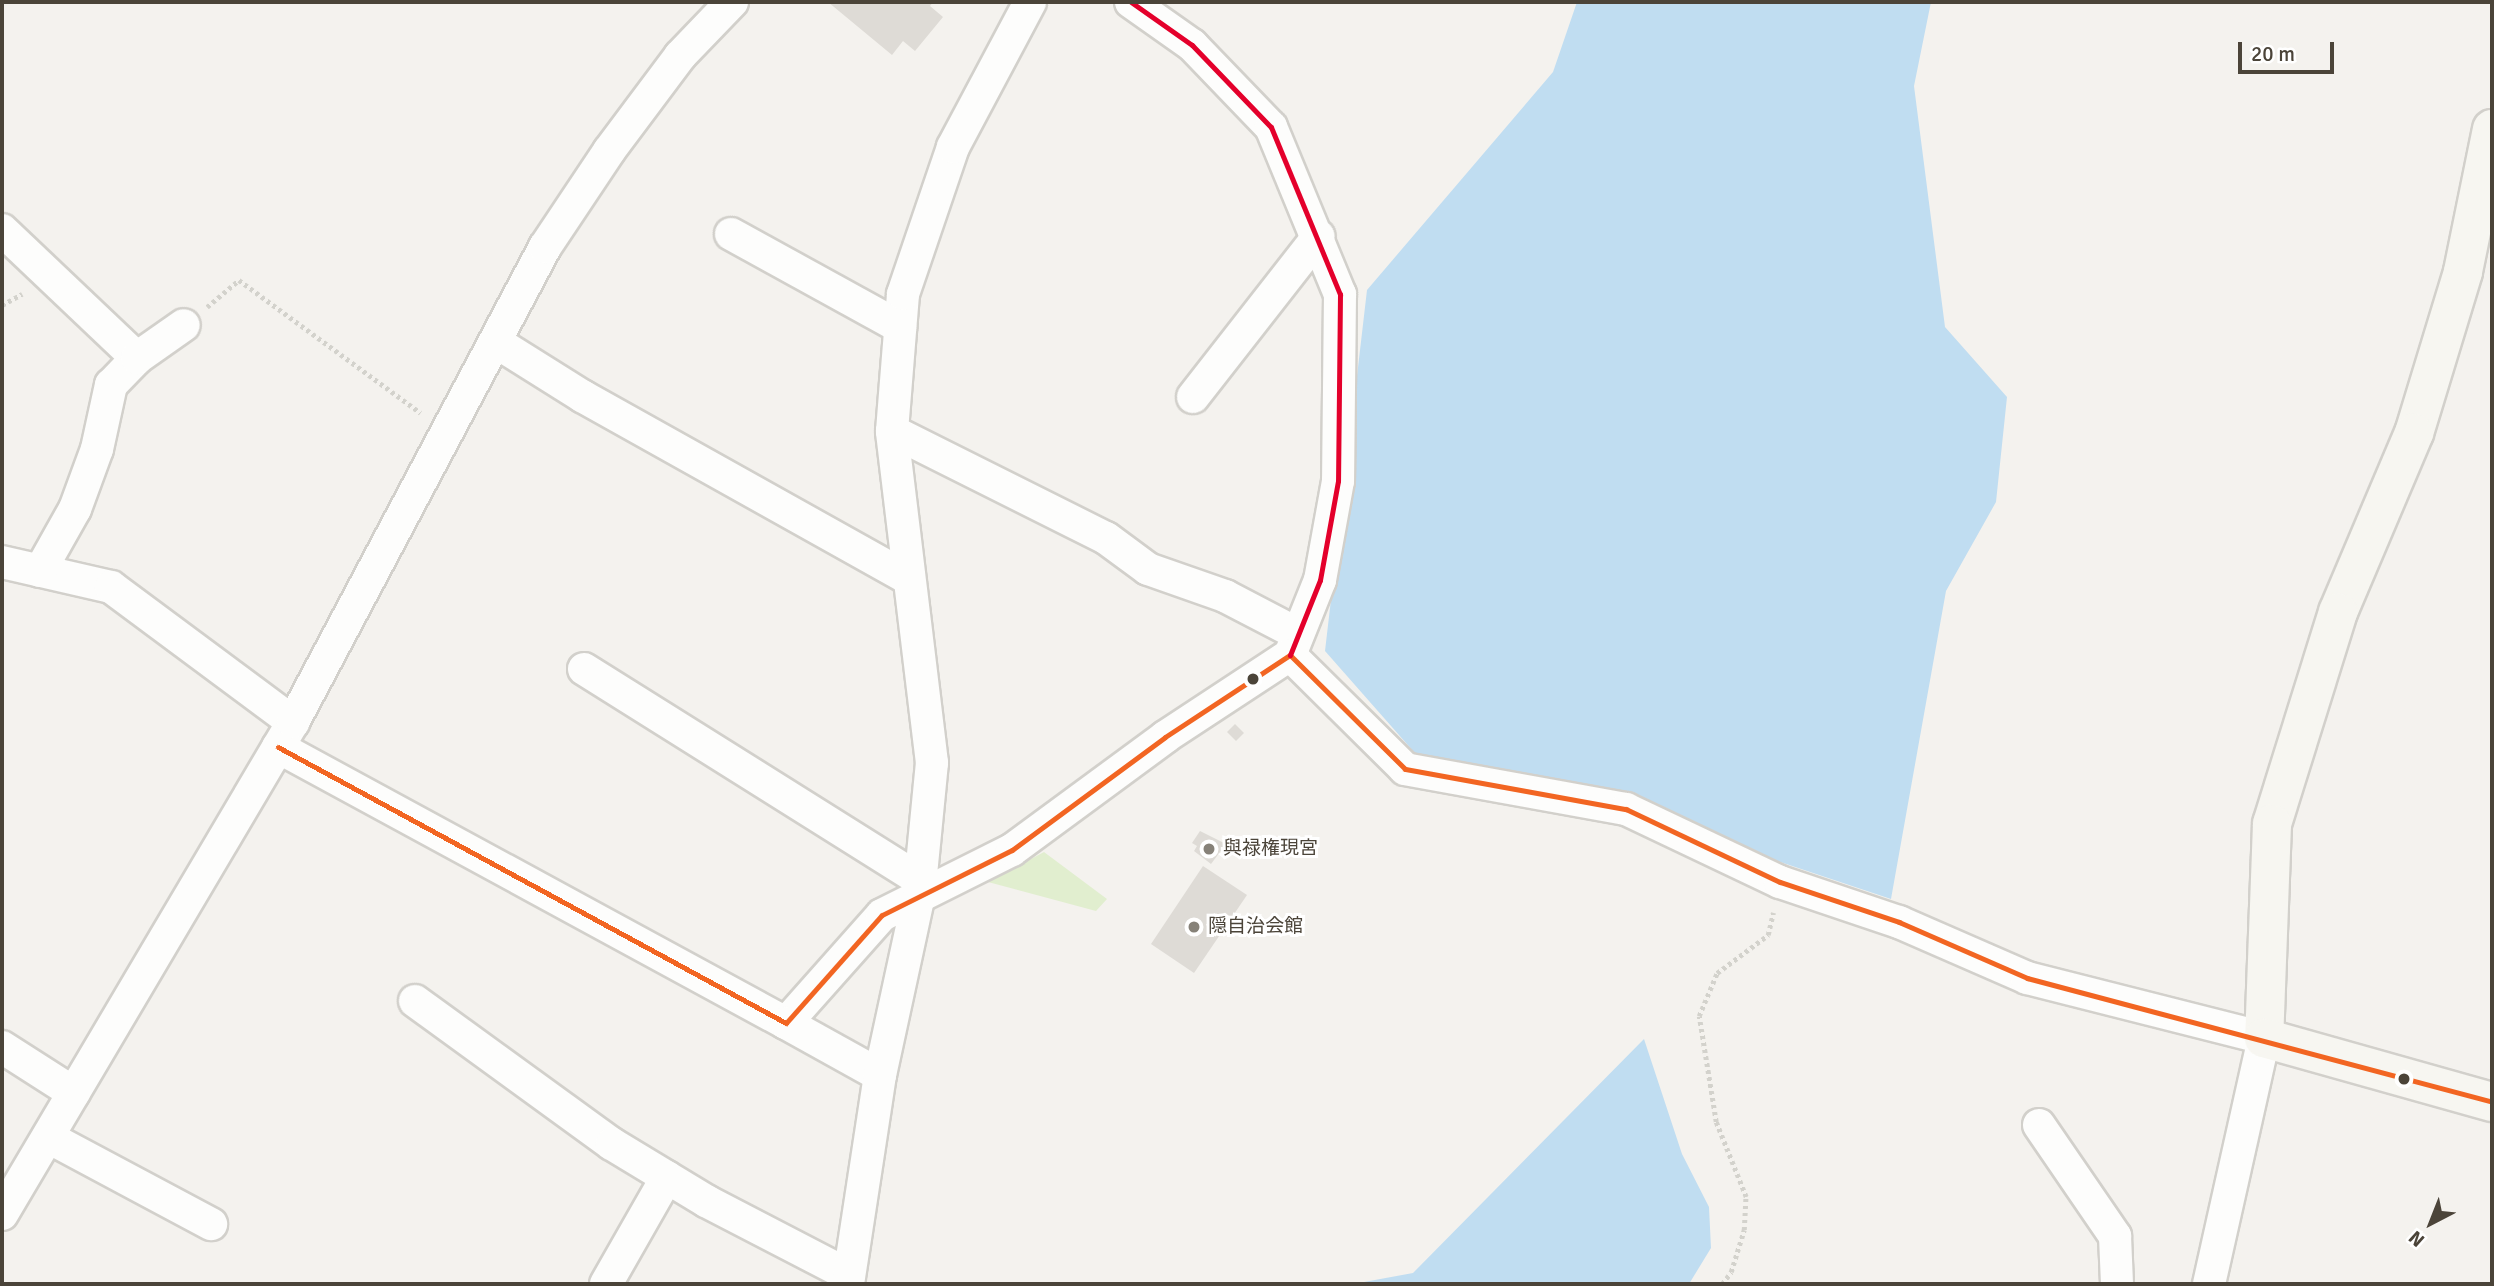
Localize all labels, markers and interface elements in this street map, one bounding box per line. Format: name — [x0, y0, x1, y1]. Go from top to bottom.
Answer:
scale bar — [2242, 28, 2338, 72]
text: 20 m — [2251, 41, 2295, 67]
unlabelled marker — [1246, 672, 1260, 686]
place label: 與禄権現宮 — [1223, 838, 1318, 860]
marker: 與禄権現宮 — [1201, 841, 1217, 857]
place label: 隠自治会館 — [1208, 916, 1303, 938]
marker: 隠自治会館 — [1186, 919, 1202, 935]
unlabelled marker — [2397, 1072, 2411, 1086]
north arrow — [2396, 1188, 2466, 1258]
text: N — [2404, 1225, 2430, 1252]

